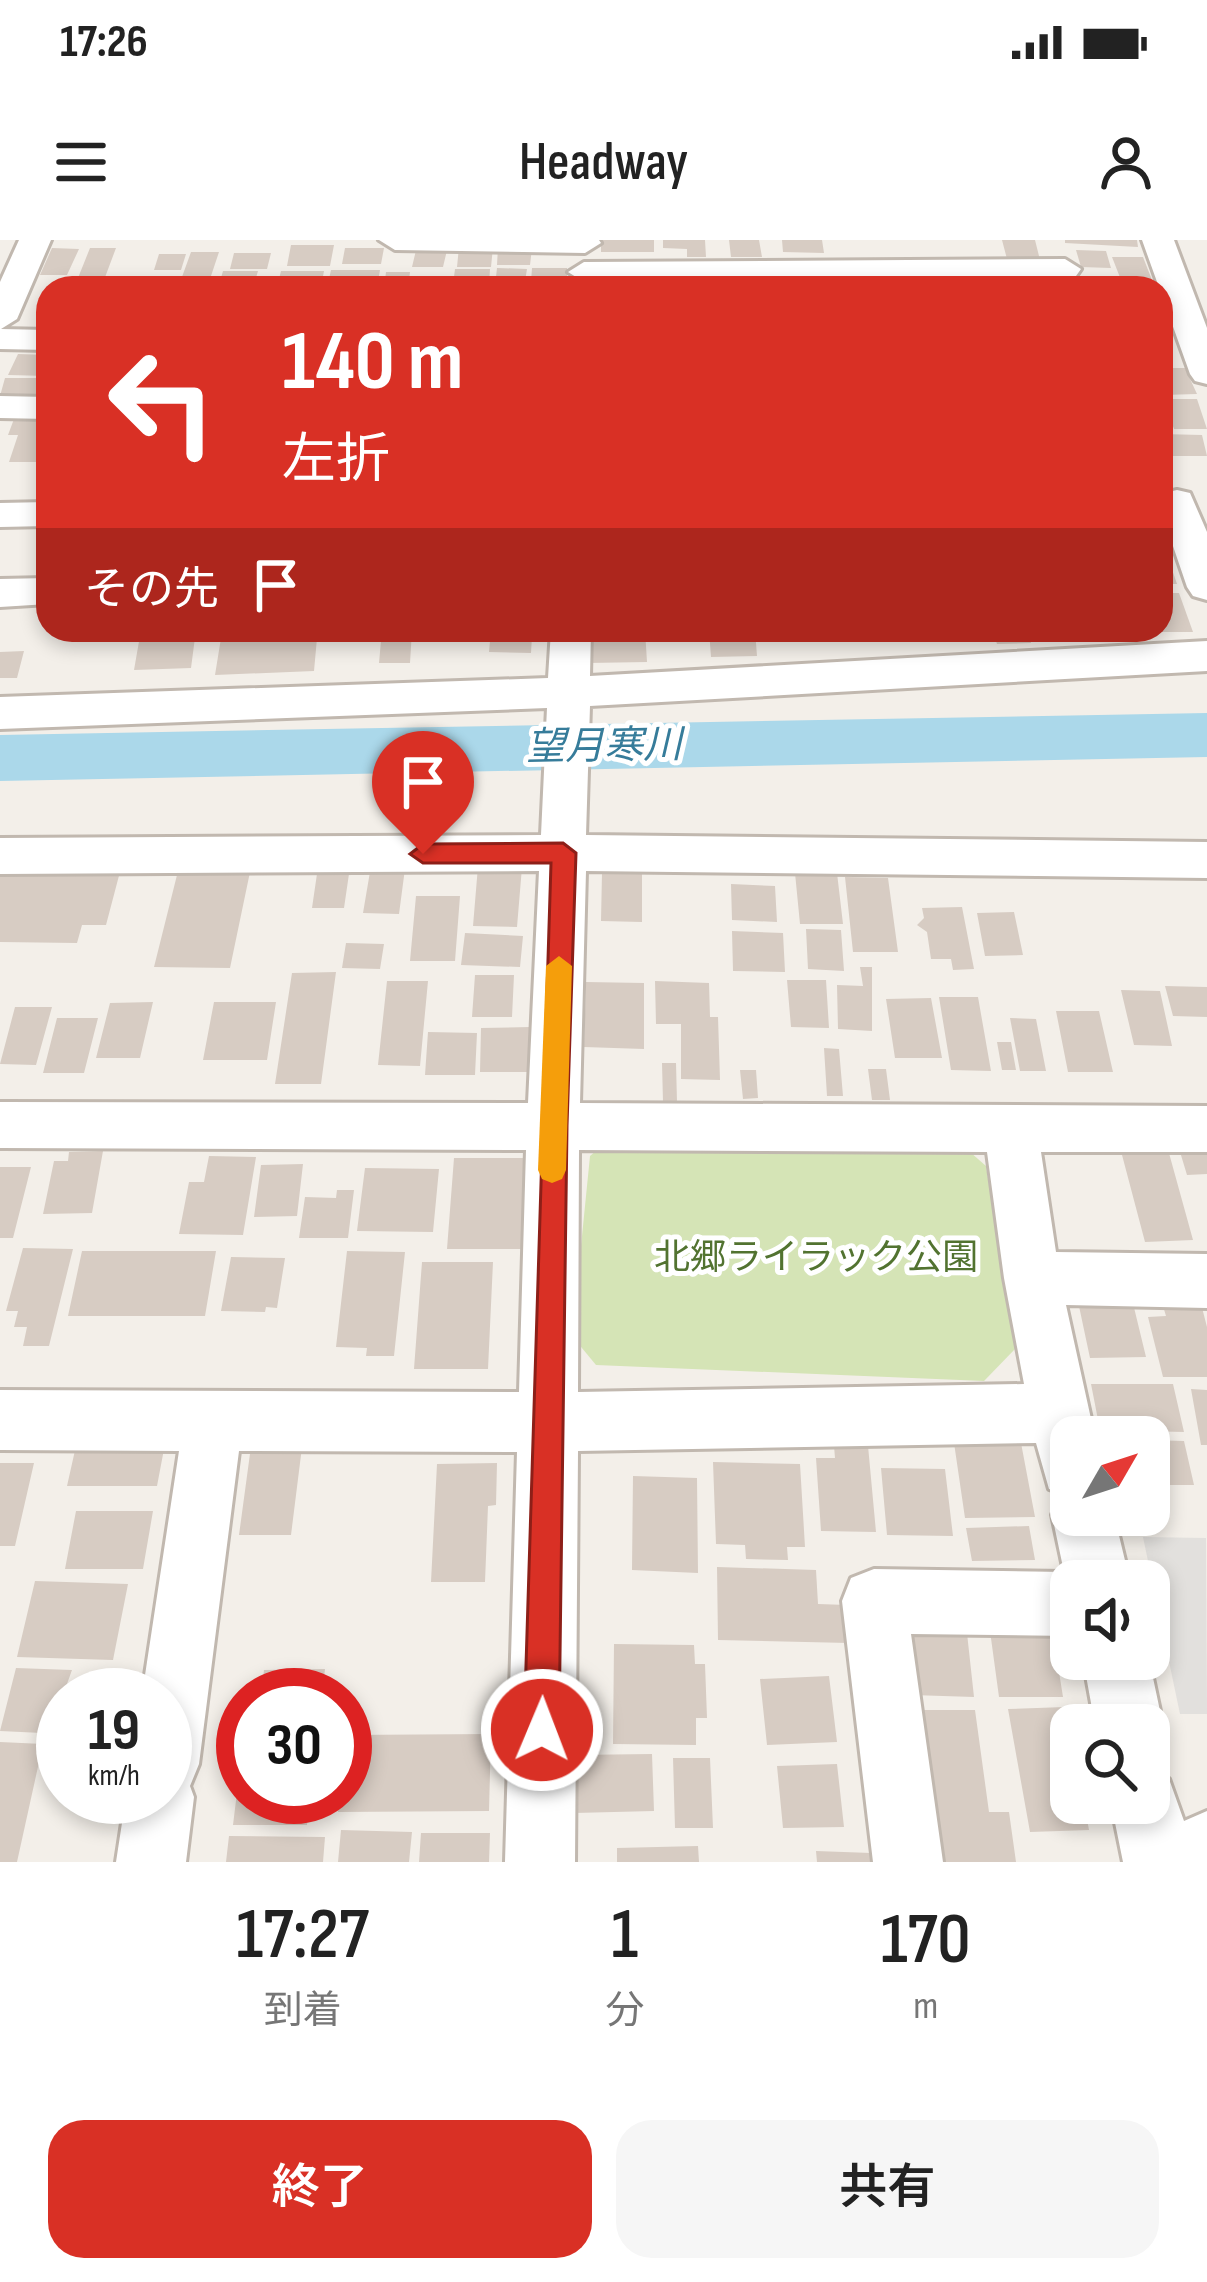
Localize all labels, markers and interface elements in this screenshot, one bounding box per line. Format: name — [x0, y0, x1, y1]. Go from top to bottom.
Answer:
text: 17:26 — [60, 15, 148, 70]
icon: menu — [48, 129, 114, 195]
icon: person — [1093, 129, 1159, 195]
text: Headway — [519, 130, 688, 195]
text: 140 m — [282, 312, 463, 413]
icon: left — [84, 324, 240, 480]
text: 左折 — [282, 428, 390, 493]
icon: arrive — [243, 552, 309, 618]
text: その先 — [84, 563, 219, 618]
water label: 望月寒川 — [526, 722, 686, 772]
pin — [372, 731, 474, 854]
icon: arrive — [390, 749, 456, 815]
park label: 北郷ライラック公園 — [654, 1237, 978, 1280]
north arrow — [1050, 1416, 1170, 1536]
map controls — [1050, 1416, 1170, 1824]
button: sound — [1050, 1560, 1170, 1680]
position arrow — [479, 1667, 605, 1793]
speed limit sign: 30 — [216, 1668, 372, 1824]
text: 19 — [88, 1695, 140, 1767]
button: search — [1050, 1704, 1170, 1824]
text: km/h — [88, 1758, 140, 1794]
text: 17:27 — [236, 1892, 369, 1979]
text: 1 — [611, 1892, 638, 1979]
text: 170 — [881, 1897, 971, 1984]
text: m — [913, 1983, 938, 2030]
text: 到着 — [264, 1988, 342, 2035]
text: 分 — [605, 1988, 644, 2035]
button: 終了 — [48, 2120, 592, 2258]
button: 共有 — [616, 2120, 1159, 2258]

